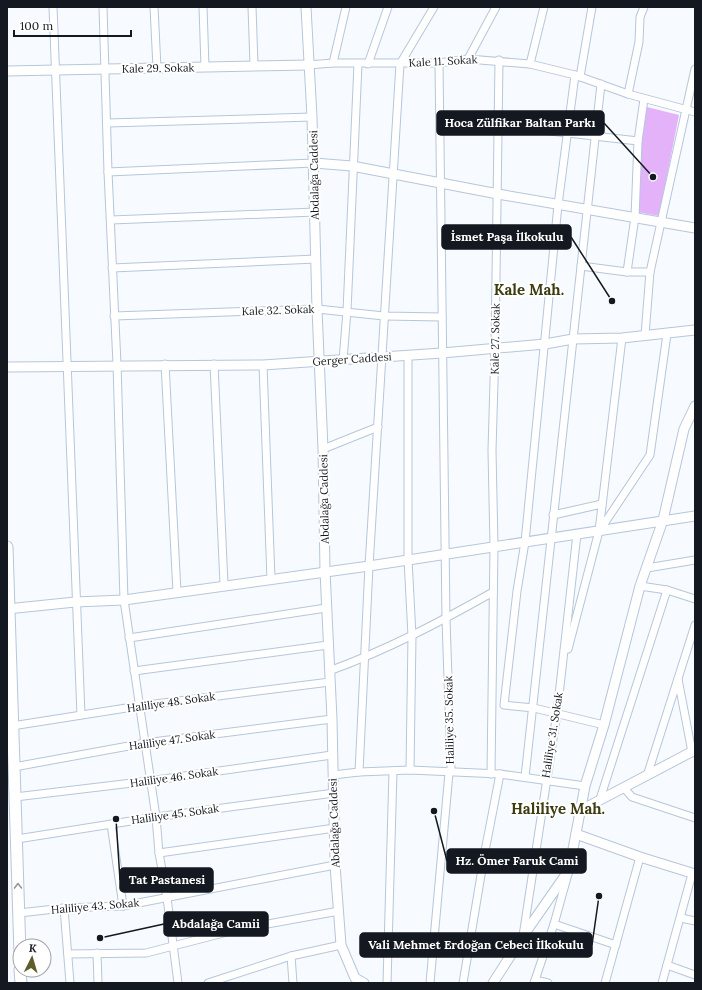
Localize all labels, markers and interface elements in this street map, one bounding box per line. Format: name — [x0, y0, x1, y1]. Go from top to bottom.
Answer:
scale bar — [14, 12, 131, 38]
text: 100 m — [20, 18, 53, 33]
street label: Kale 11. Sokak — [408, 52, 478, 70]
street label: Kale 29. Sokak — [121, 60, 195, 76]
callout: Hoca Zülfikar Baltan Parkı — [437, 111, 604, 135]
text: Hoca Zülfikar Baltan Parkı — [445, 115, 595, 130]
street label: Abdalağa Caddesi — [306, 130, 322, 221]
callout: İsmet Paşa İlkokulu — [442, 225, 571, 249]
text: İsmet Paşa İlkokulu — [451, 229, 564, 244]
district label: Kale Mah. — [494, 280, 564, 299]
street label: Kale 32. Sokak — [241, 302, 315, 318]
street label: Kale 27. Sokak — [487, 303, 503, 375]
street label: Gerger Caddesi — [312, 349, 392, 369]
street label: Abdalağa Caddesi — [316, 454, 332, 545]
street label: Haliliye 35. Sokak — [441, 675, 457, 764]
street label: Haliliye 48. Sokak — [126, 689, 216, 715]
street label: Haliliye 31. Sokak — [538, 691, 566, 779]
street label: Haliliye 47. Sokak — [128, 727, 216, 753]
street label: Haliliye 46. Sokak — [129, 764, 219, 790]
street label: Abdalağa Caddesi — [325, 778, 343, 869]
district label: Haliliye Mah. — [511, 799, 605, 818]
street label: Haliliye 45. Sokak — [130, 801, 220, 827]
callout: Hz. Ömer Faruk Cami — [447, 849, 586, 873]
text: Hz. Ömer Faruk Cami — [456, 853, 579, 868]
callout: Tat Pastanesi — [120, 868, 213, 892]
text: Tat Pastanesi — [129, 872, 205, 887]
one-way arrow — [14, 883, 22, 889]
street label: Haliliye 43. Sokak — [50, 895, 140, 917]
callout: Abdalağa Camii — [164, 912, 268, 936]
text: Abdalağa Camii — [172, 916, 260, 931]
callout: Vali Mehmet Erdoğan Cebeci İlkokulu — [360, 933, 592, 957]
text: Vali Mehmet Erdoğan Cebeci İlkokulu — [368, 937, 584, 952]
north arrow — [12, 938, 52, 978]
text: K — [28, 941, 38, 955]

